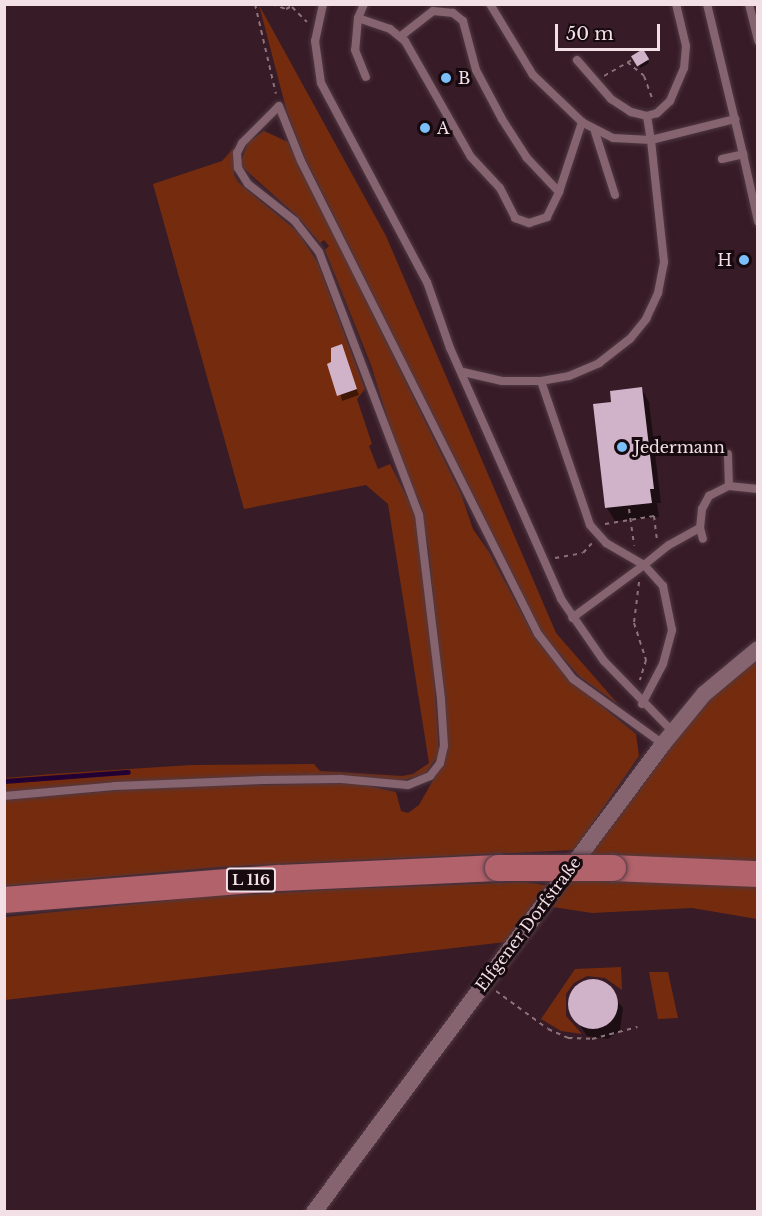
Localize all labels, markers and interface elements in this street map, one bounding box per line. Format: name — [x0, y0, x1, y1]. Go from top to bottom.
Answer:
scale bar — [558, 12, 663, 50]
text: 50 m — [566, 23, 614, 45]
place label: B — [458, 68, 470, 88]
marker: B — [439, 71, 453, 85]
place label: A — [437, 118, 449, 138]
marker: A — [418, 121, 432, 135]
place label: H — [717, 250, 732, 270]
marker: H — [737, 253, 751, 267]
place label: Jedermann — [634, 437, 725, 457]
marker: Jedermann — [615, 440, 629, 454]
street label: Elfgener Dorfstraße — [471, 853, 585, 995]
road number: L 116 — [226, 868, 276, 892]

